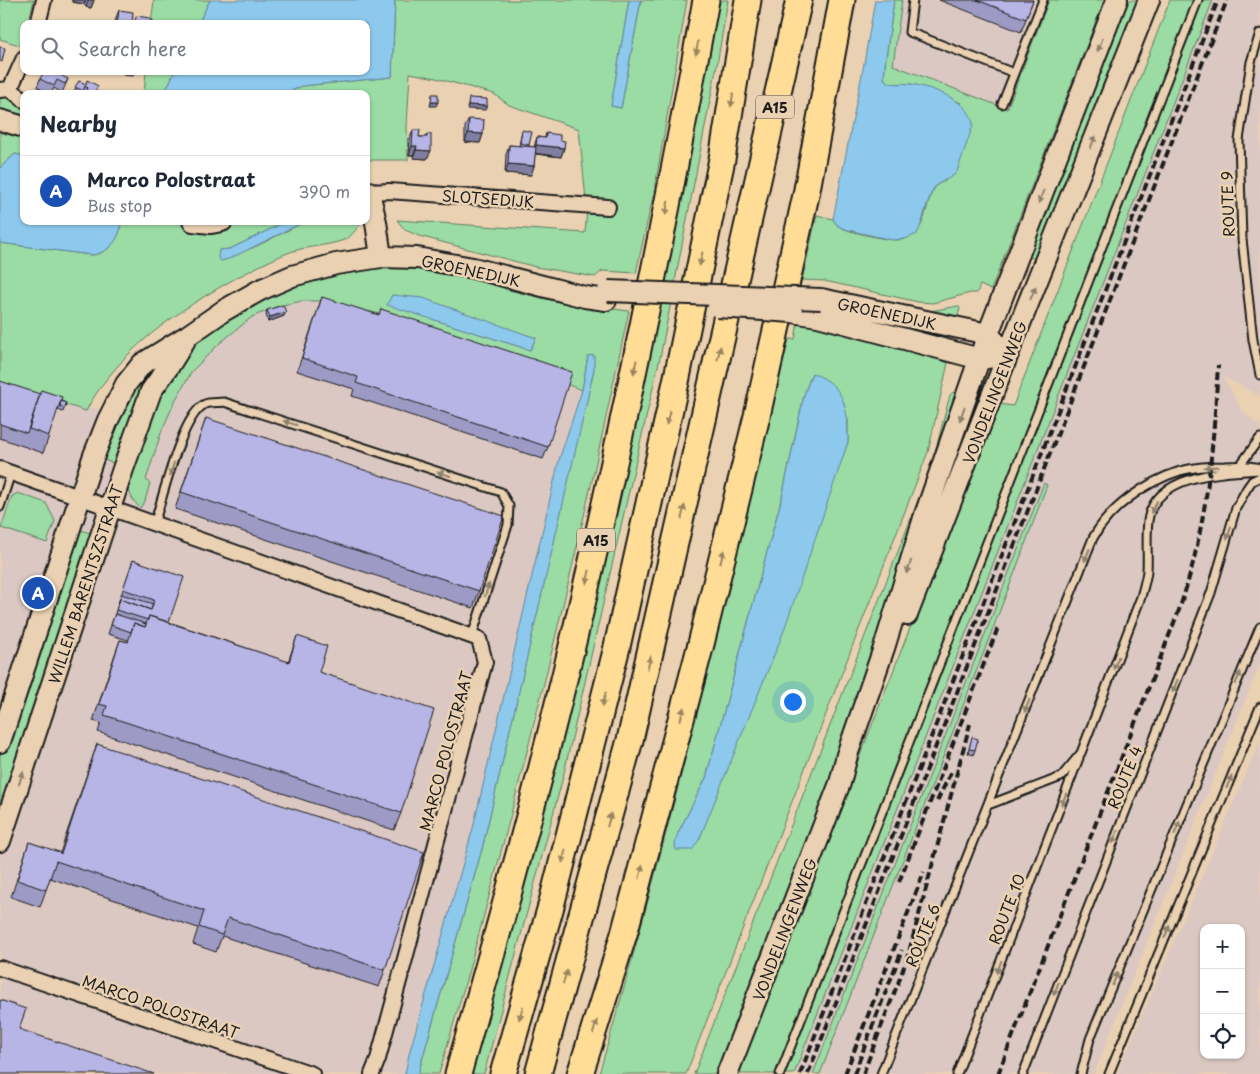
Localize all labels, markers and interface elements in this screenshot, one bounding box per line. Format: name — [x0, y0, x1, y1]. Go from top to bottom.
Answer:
search box — [20, 20, 370, 75]
icon: search — [38, 34, 66, 62]
text: Search here — [78, 34, 187, 62]
one-way arrow — [1096, 38, 1103, 53]
one-way arrow — [693, 40, 701, 56]
one-way arrow — [727, 92, 735, 108]
road number: A15 — [756, 95, 794, 118]
text: Nearby — [40, 107, 117, 139]
one-way arrow — [1089, 134, 1097, 149]
text: Marco Polostraat — [87, 165, 256, 193]
street label: ROUTE 9 — [1214, 170, 1240, 238]
text: A — [50, 179, 62, 203]
text: 390 m — [299, 179, 350, 203]
street label: SLOTSEDIJK — [441, 183, 535, 213]
one-way arrow — [1036, 190, 1044, 204]
text: Bus stop — [87, 193, 152, 217]
one-way arrow — [663, 200, 671, 216]
street label: GROENEDIJK — [419, 248, 523, 292]
one-way arrow — [697, 252, 705, 267]
one-way arrow — [1029, 285, 1037, 300]
street label: GROENEDIJK — [835, 291, 939, 335]
street label: VONDELINGENWEG — [956, 317, 1032, 467]
one-way arrow — [715, 346, 723, 361]
one-way arrow — [630, 359, 638, 375]
one-way arrow — [957, 406, 965, 421]
one-way arrow — [663, 411, 671, 427]
one-way arrow — [282, 419, 297, 427]
one-way arrow — [168, 461, 175, 476]
one-way arrow — [1203, 463, 1219, 471]
one-way arrow — [437, 470, 452, 477]
street label: WILLEM BARENTSZSTRAAT — [42, 481, 128, 687]
one-way arrow — [1150, 500, 1158, 515]
one-way arrow — [680, 503, 688, 519]
one-way arrow — [1224, 526, 1232, 541]
road number: A15 — [577, 528, 615, 552]
one-way arrow — [1082, 548, 1090, 562]
one-way arrow — [719, 550, 727, 565]
one-way arrow — [905, 560, 912, 575]
one-way arrow — [584, 569, 592, 584]
pin: A — [22, 574, 54, 612]
one-way arrow — [483, 582, 491, 597]
one-way arrow — [645, 655, 653, 670]
one-way arrow — [1112, 656, 1120, 671]
street label: MARCO POLOSTRAAT — [413, 668, 478, 834]
one-way arrow — [1235, 671, 1243, 685]
one-way arrow — [1170, 679, 1178, 693]
your location — [780, 689, 806, 715]
one-way arrow — [600, 691, 608, 706]
one-way arrow — [1023, 699, 1030, 714]
one-way arrow — [679, 707, 687, 722]
street label: ROUTE 4 — [1101, 742, 1147, 812]
one-way arrow — [18, 770, 25, 785]
one-way arrow — [1226, 775, 1234, 789]
one-way arrow — [1059, 792, 1067, 806]
one-way arrow — [605, 812, 613, 827]
one-way arrow — [1173, 821, 1181, 836]
one-way arrow — [1111, 830, 1119, 845]
one-way arrow — [560, 849, 568, 864]
street label: VONDELINGENWEG — [746, 854, 822, 1004]
one-way arrow — [637, 864, 645, 879]
street label: ROUTE 10 — [982, 870, 1030, 948]
street label: ROUTE 6 — [899, 900, 945, 970]
map controls — [1200, 924, 1245, 1059]
button: + — [1200, 924, 1245, 969]
one-way arrow — [1164, 925, 1172, 939]
one-way arrow — [995, 959, 1002, 974]
street label: MARCO POLOSTRAAT — [79, 968, 243, 1044]
one-way arrow — [562, 969, 570, 984]
button: − — [1200, 969, 1245, 1014]
one-way arrow — [1111, 972, 1119, 986]
one-way arrow — [1052, 982, 1060, 997]
one-way arrow — [516, 1005, 524, 1020]
button: locate — [1200, 1014, 1245, 1059]
one-way arrow — [592, 1020, 599, 1035]

